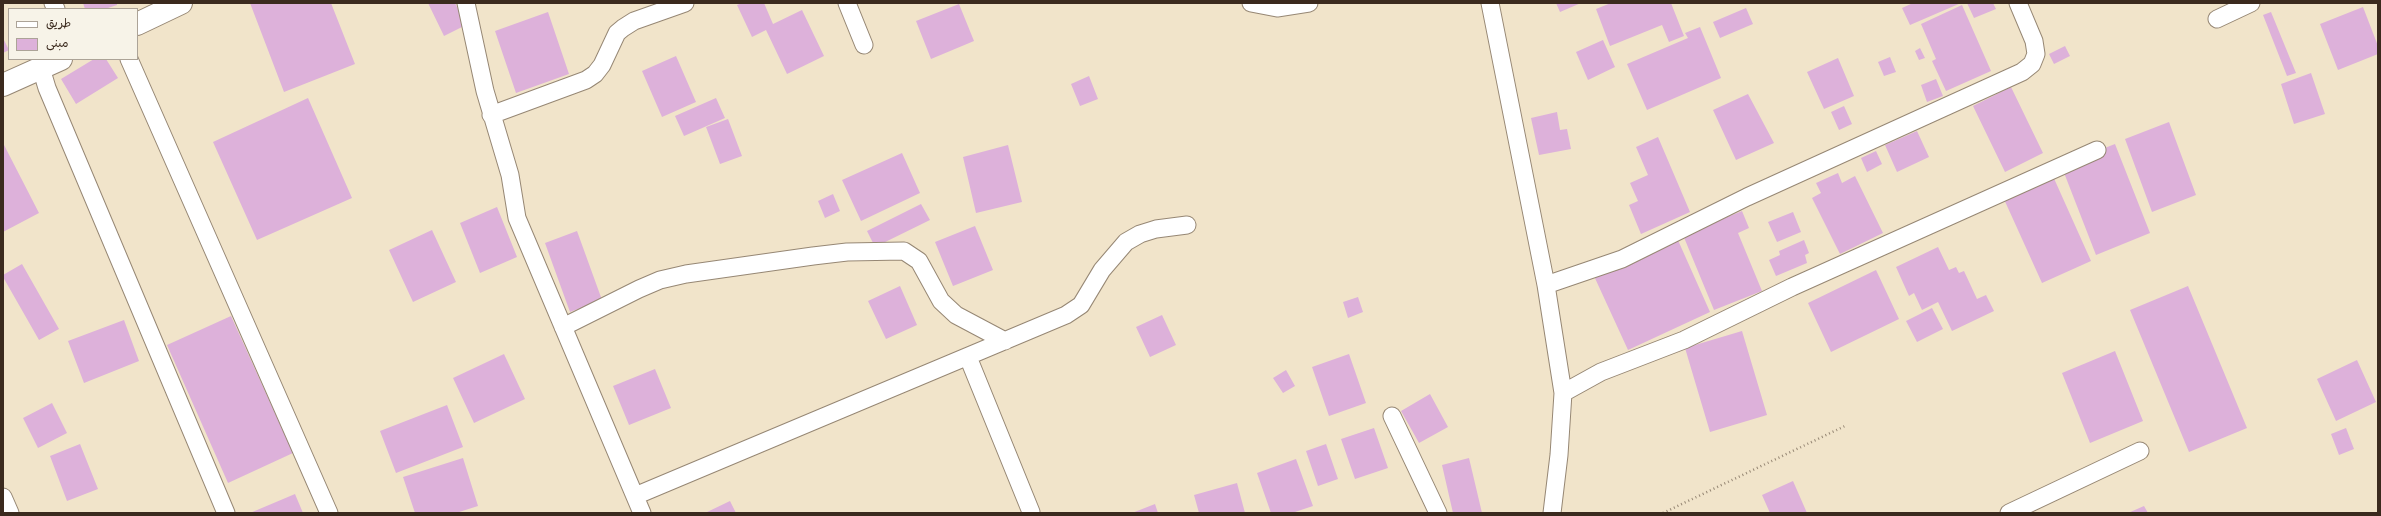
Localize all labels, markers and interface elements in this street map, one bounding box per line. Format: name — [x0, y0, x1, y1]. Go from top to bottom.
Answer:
legend — [8, 8, 138, 60]
text: طريق — [46, 15, 71, 31]
text: مبنى — [46, 35, 69, 51]

